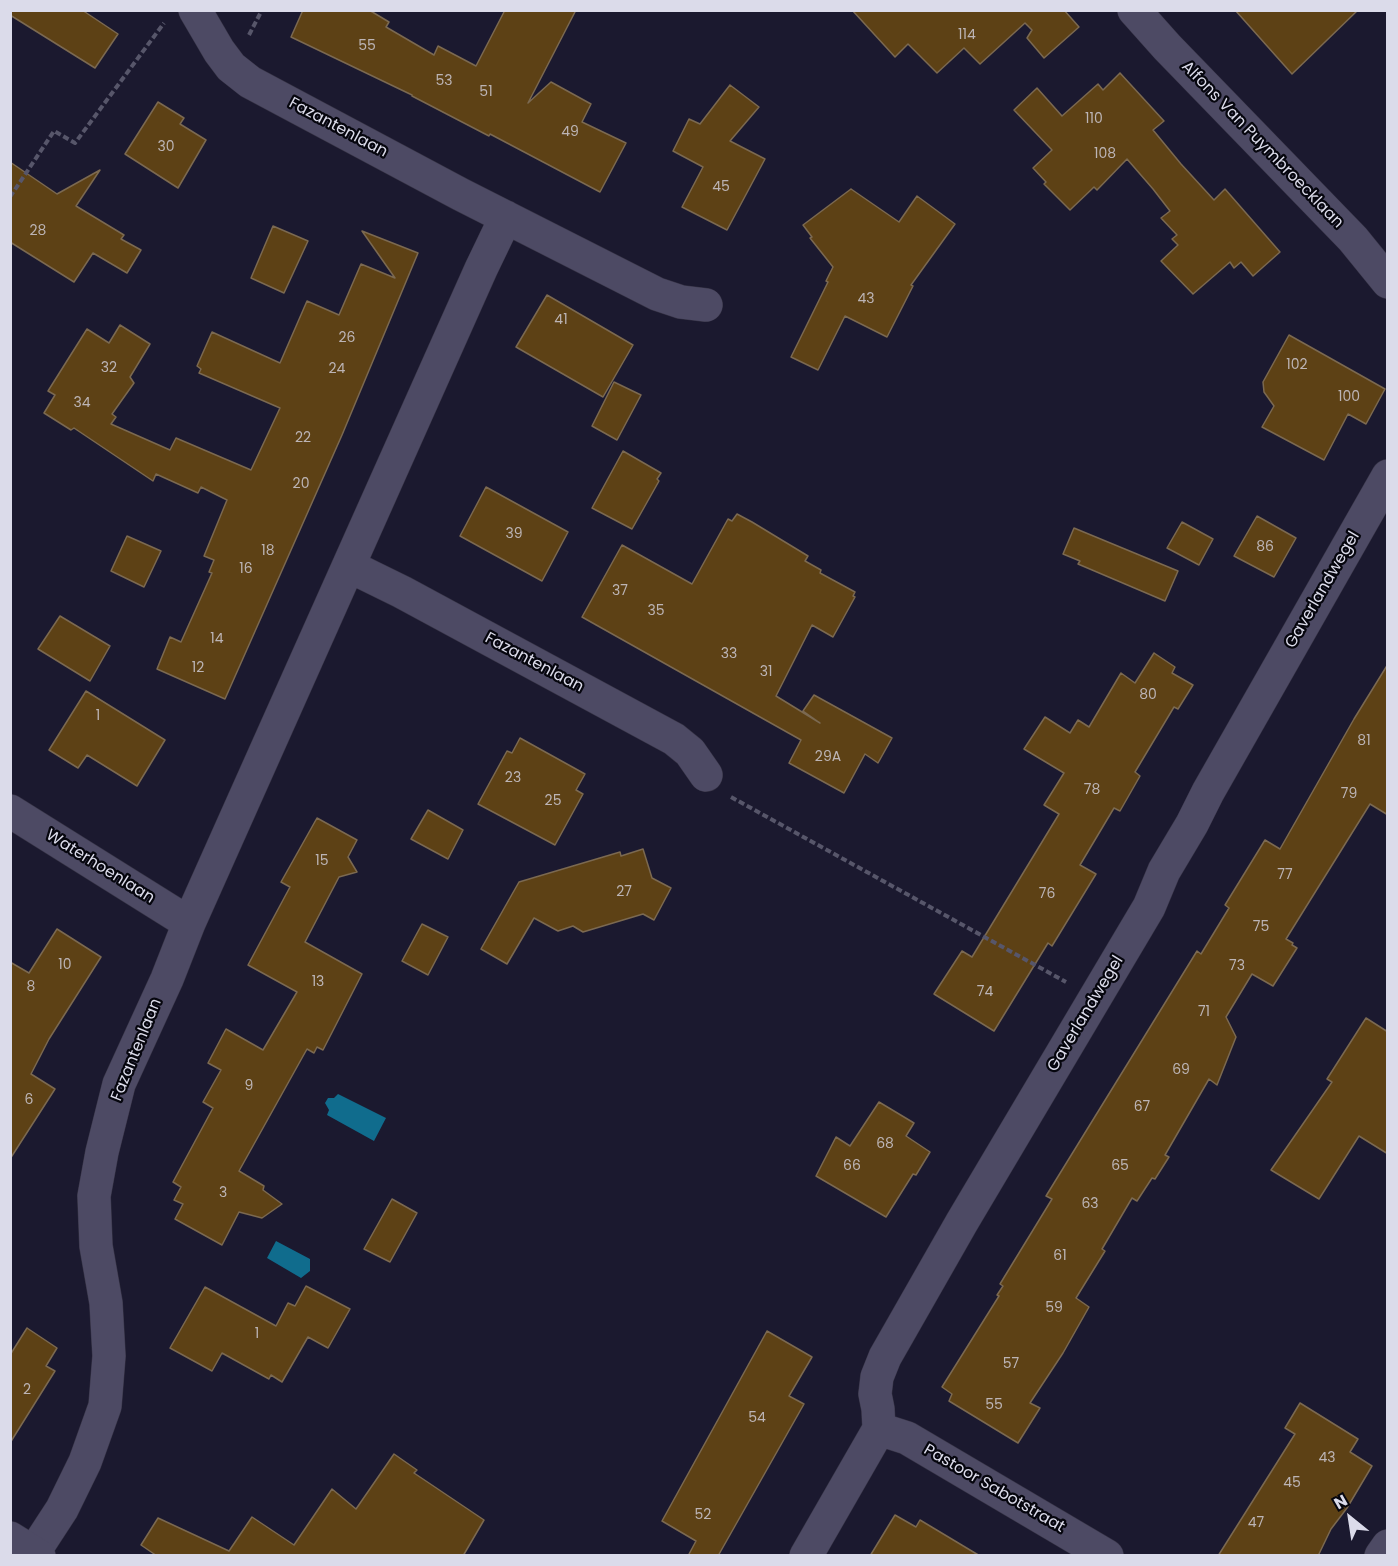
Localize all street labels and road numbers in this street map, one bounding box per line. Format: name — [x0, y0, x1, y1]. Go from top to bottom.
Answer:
street label: Alfons Van Puymbroecklaan — [1177, 57, 1347, 233]
street label: Fazantenlaan — [285, 94, 391, 162]
street label: Gaverlandwegel — [1282, 528, 1364, 652]
street label: Fazantenlaan — [481, 629, 587, 697]
street label: Waterhoenlaan — [42, 826, 158, 908]
street label: Gaverlandwegel — [1044, 953, 1128, 1075]
street label: Fazantenlaan — [108, 996, 166, 1104]
street label: Pastoor Sabotstraat — [920, 1441, 1068, 1537]

